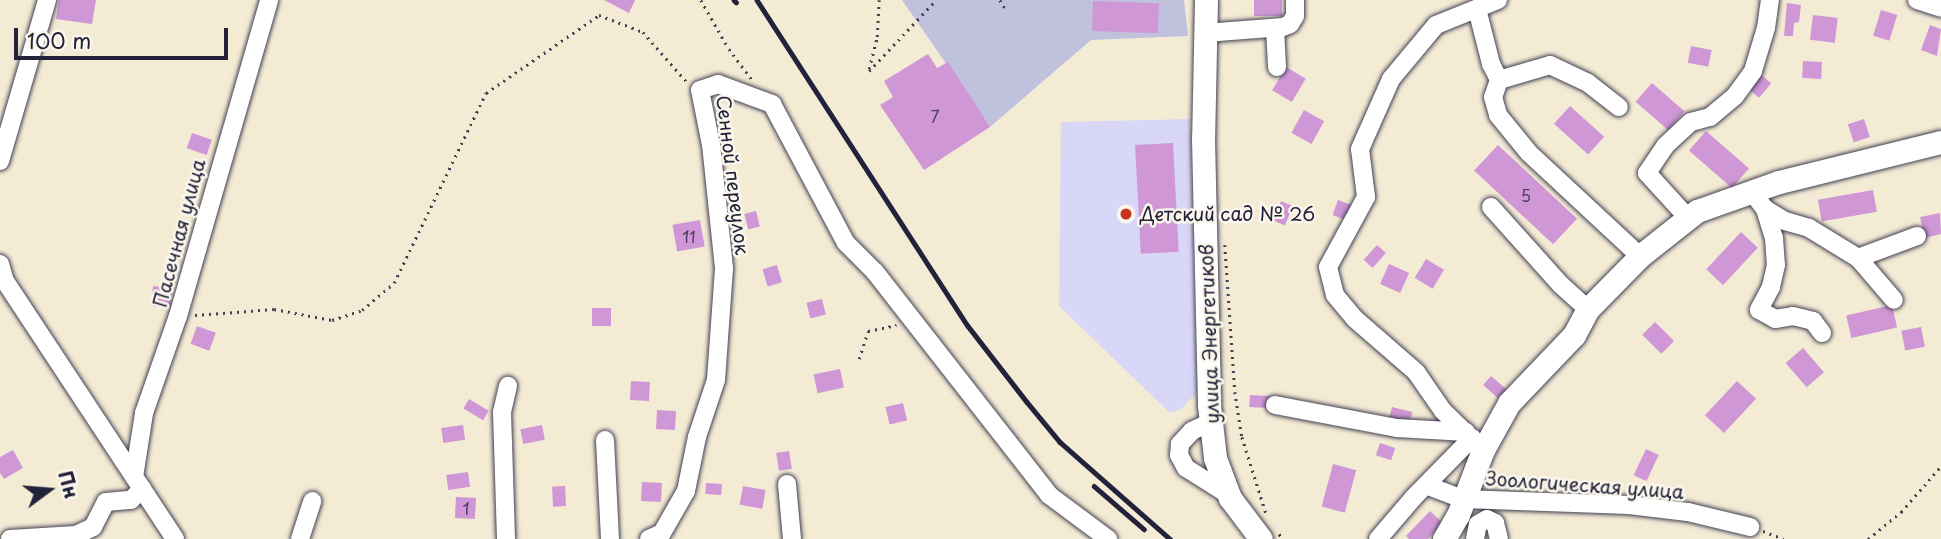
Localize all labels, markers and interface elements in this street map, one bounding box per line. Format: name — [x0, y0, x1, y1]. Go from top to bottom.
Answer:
scale bar — [18, 14, 231, 58]
text: 100 m — [27, 24, 91, 56]
street label: Сенной переулок — [712, 94, 754, 256]
house number: 7 — [930, 106, 940, 126]
street label: Пасечная улица — [148, 156, 210, 310]
house number: 5 — [1521, 185, 1531, 205]
place label: Детский сад № 26 — [1140, 203, 1317, 225]
marker: Детский сад № 26 — [1118, 206, 1134, 222]
house number: 11 — [682, 226, 696, 246]
street label: улица Энергетиков — [1194, 244, 1224, 424]
north arrow — [14, 455, 84, 525]
text: Пн — [52, 467, 86, 501]
street label: Зоологическая улица — [1485, 467, 1685, 503]
house number: 1 — [462, 498, 470, 518]

